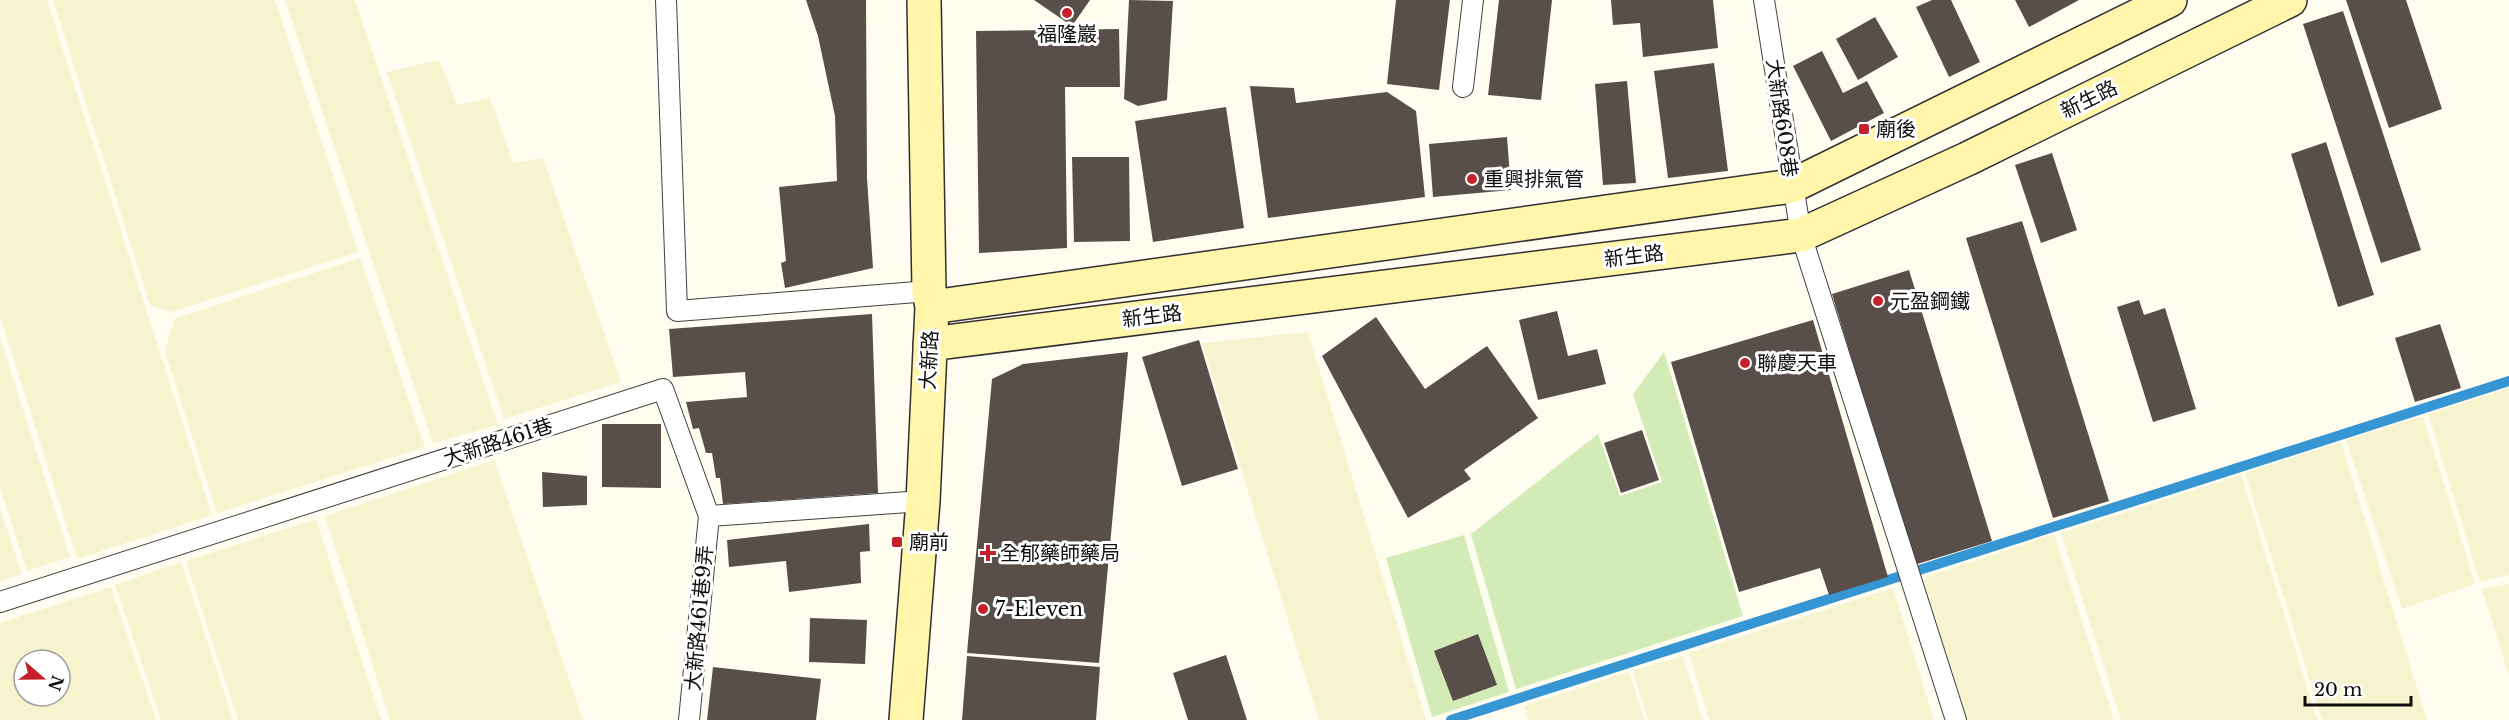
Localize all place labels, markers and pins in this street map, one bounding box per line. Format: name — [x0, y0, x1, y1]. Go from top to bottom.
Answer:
marker: 福隆巖 — [1060, 6, 1074, 20]
place label: 福隆巖 — [1037, 22, 1097, 46]
place label: 廟後 — [1876, 117, 1916, 141]
marker: 廟後 — [1857, 122, 1871, 136]
place label: 重興排氣管 — [1484, 167, 1584, 191]
marker: 重興排氣管 — [1465, 172, 1479, 186]
place label: 元盈鋼鐵 — [1890, 289, 1970, 313]
marker: 元盈鋼鐵 — [1871, 294, 1885, 308]
place label: 聯慶天車 — [1757, 351, 1837, 375]
marker: 聯慶天車 — [1738, 356, 1752, 370]
place label: 廟前 — [909, 530, 949, 554]
marker: 廟前 — [890, 535, 904, 549]
place label: 全郁藥師藥局 — [1000, 541, 1120, 565]
marker: 全郁藥師藥局 — [981, 546, 995, 560]
place label: 7-Eleven — [995, 597, 1083, 621]
marker: 7-Eleven — [976, 602, 990, 616]

